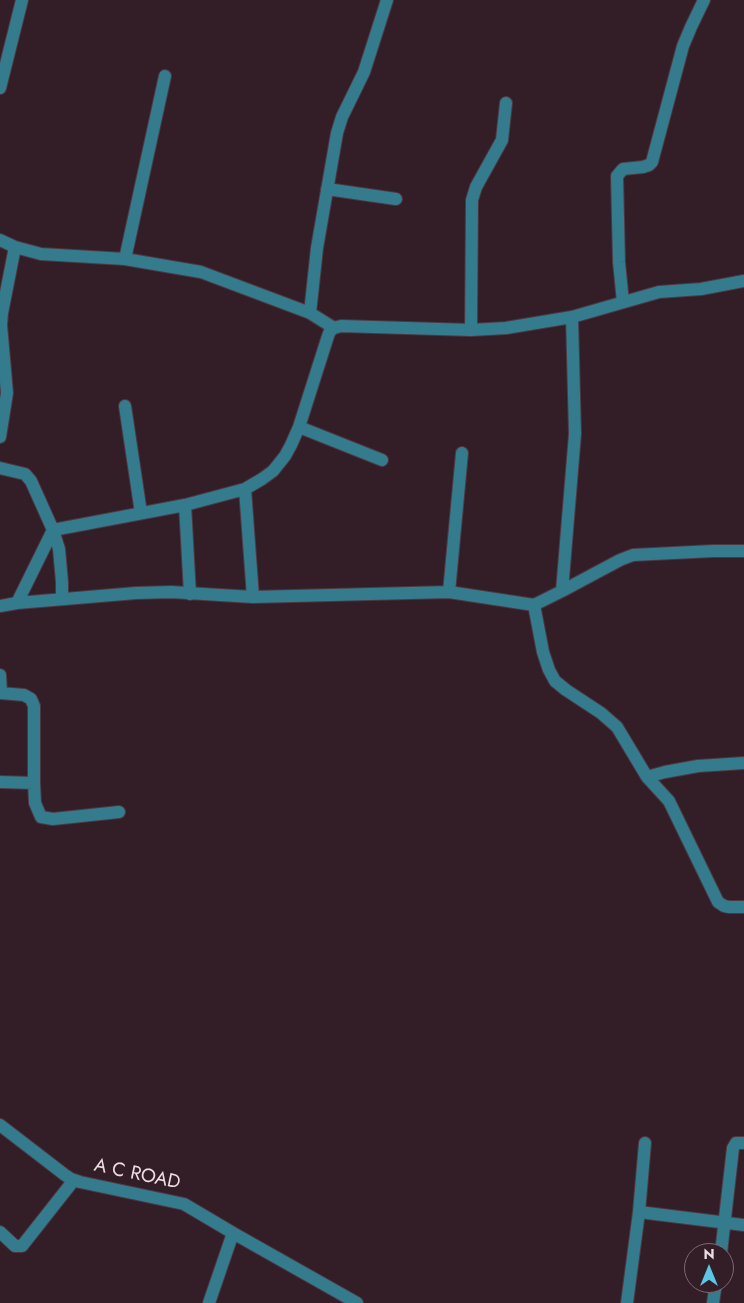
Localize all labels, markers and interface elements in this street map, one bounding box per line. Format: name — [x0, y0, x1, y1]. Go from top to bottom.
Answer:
street label: A C ROAD — [92, 1155, 182, 1195]
north arrow — [684, 1243, 734, 1293]
text: N — [703, 1244, 715, 1264]

